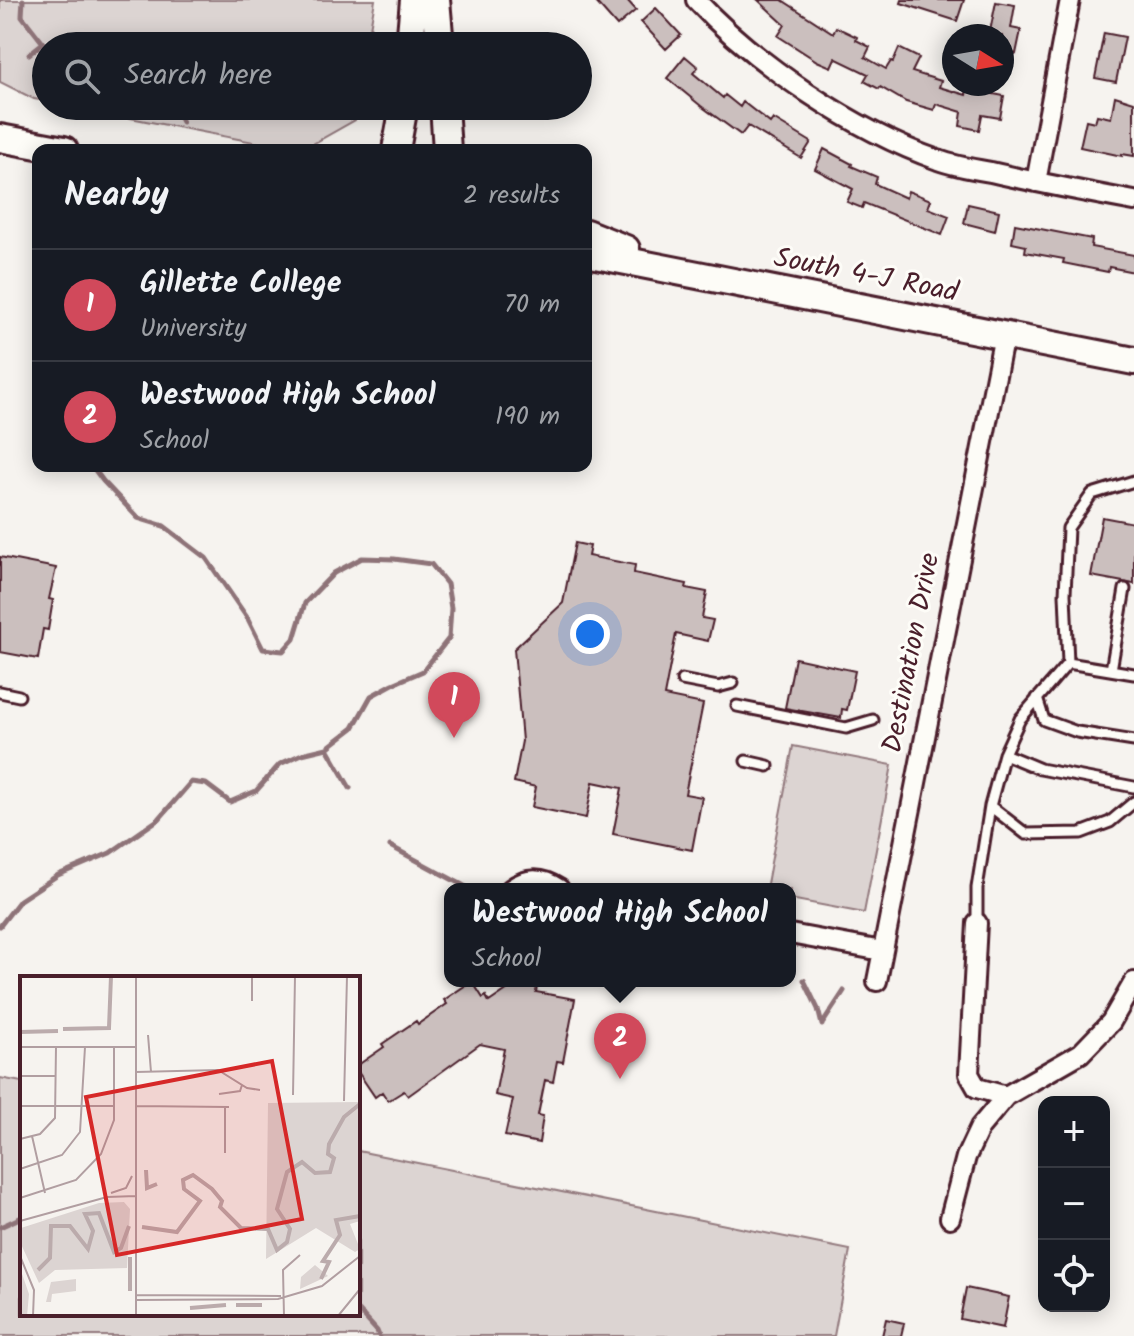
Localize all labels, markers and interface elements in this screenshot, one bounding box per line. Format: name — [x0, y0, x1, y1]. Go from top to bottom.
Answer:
north arrow — [942, 24, 1014, 96]
search box — [32, 32, 592, 120]
text: Search here — [124, 52, 272, 100]
icon: search — [60, 54, 104, 98]
text: Nearby — [64, 169, 169, 223]
text: 2 results — [463, 175, 560, 217]
street label: South 4-J Road — [770, 236, 963, 316]
text: Gillette College — [140, 260, 341, 308]
text: 1 — [86, 284, 94, 326]
text: 70 m — [504, 284, 560, 326]
text: University — [140, 308, 246, 350]
text: Westwood High School — [140, 372, 436, 420]
text: 2 — [82, 396, 98, 438]
text: 190 m — [495, 396, 560, 438]
text: School — [140, 420, 209, 462]
street label: Destination Drive — [871, 549, 954, 757]
your location — [570, 614, 610, 654]
pin: 1 — [428, 672, 480, 738]
popup — [444, 883, 796, 987]
text: Westwood High School — [472, 890, 768, 938]
text: School — [472, 938, 541, 980]
inset map — [20, 976, 360, 1316]
pin: 2 — [594, 1013, 646, 1079]
map controls — [1038, 1096, 1110, 1312]
button: + — [1038, 1096, 1110, 1168]
button: − — [1038, 1168, 1110, 1240]
button: locate — [1038, 1240, 1110, 1312]

